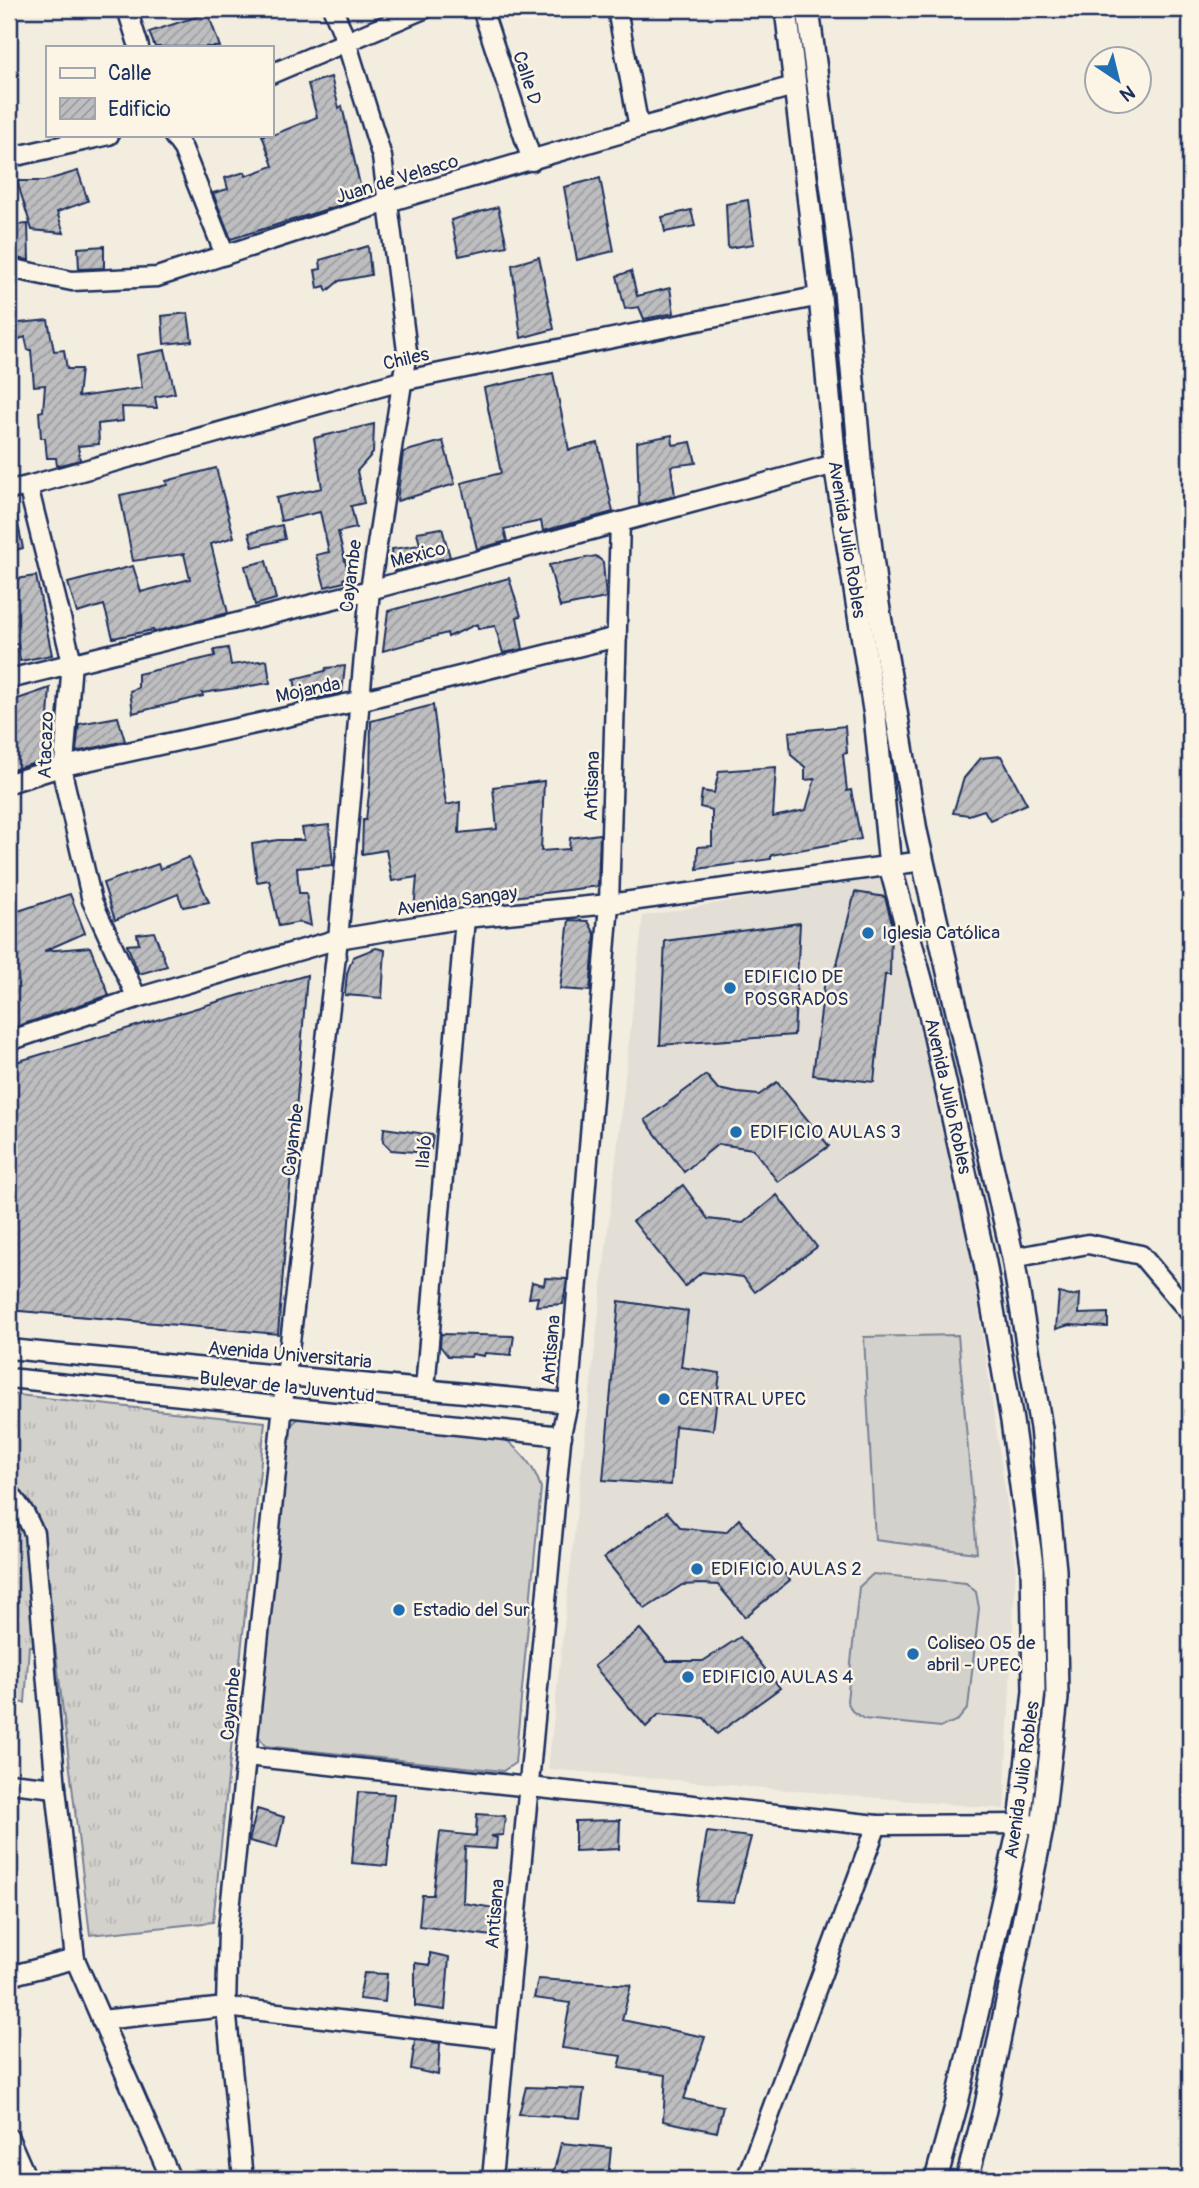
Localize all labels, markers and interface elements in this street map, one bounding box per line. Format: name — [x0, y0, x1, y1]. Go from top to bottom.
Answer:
legend — [46, 46, 273, 136]
north arrow — [1084, 46, 1154, 116]
street label: Calle D — [507, 48, 547, 108]
text: Calle — [108, 60, 152, 87]
text: N — [1115, 80, 1139, 107]
text: Edificio — [108, 96, 171, 123]
street label: Juan de Velasco — [333, 149, 461, 209]
street label: Chiles — [381, 342, 432, 376]
street label: Avenida Julio Robles — [823, 459, 871, 620]
street label: Mexico — [388, 536, 448, 574]
street label: Cayambe — [335, 538, 367, 614]
street label: Mojanda — [274, 671, 343, 709]
street label: Atacazo — [33, 711, 59, 779]
street label: Antisana — [579, 750, 605, 822]
street label: Avenida Sangay — [395, 881, 519, 921]
place label: Iglesia Católica — [882, 921, 1000, 945]
marker: Iglesia Católica — [860, 925, 876, 941]
place label: EDIFICIO DE POSGRADOS — [744, 965, 849, 1011]
marker: EDIFICIO DE POSGRADOS — [722, 980, 738, 996]
street label: Avenida Julio Robles — [919, 1016, 977, 1177]
street label: Cayambe — [277, 1102, 309, 1178]
place label: EDIFICIO AULAS 3 — [750, 1120, 901, 1144]
marker: EDIFICIO AULAS 3 — [728, 1124, 744, 1140]
street label: Ilaló — [411, 1134, 437, 1170]
street label: Antisana — [536, 1314, 566, 1386]
street label: Avenida Universitaria — [207, 1336, 373, 1374]
street label: Bulevar de la Juventud — [198, 1366, 376, 1408]
place label: CENTRAL UPEC — [678, 1387, 806, 1411]
marker: CENTRAL UPEC — [656, 1391, 672, 1407]
place label: EDIFICIO AULAS 2 — [711, 1557, 862, 1581]
marker: EDIFICIO AULAS 2 — [689, 1561, 705, 1577]
place label: Estadio del Sur — [413, 1598, 530, 1622]
marker: Estadio del Sur — [391, 1602, 407, 1618]
place label: Coliseo 05 de abril - UPEC — [927, 1631, 1036, 1677]
marker: Coliseo 05 de abril - UPEC — [905, 1646, 921, 1662]
place label: EDIFICIO AULAS 4 — [702, 1665, 853, 1689]
street label: Cayambe — [215, 1666, 247, 1742]
marker: EDIFICIO AULAS 4 — [680, 1669, 696, 1685]
street label: Avenida Julio Robles — [999, 1699, 1045, 1860]
street label: Antisana — [480, 1878, 510, 1950]

